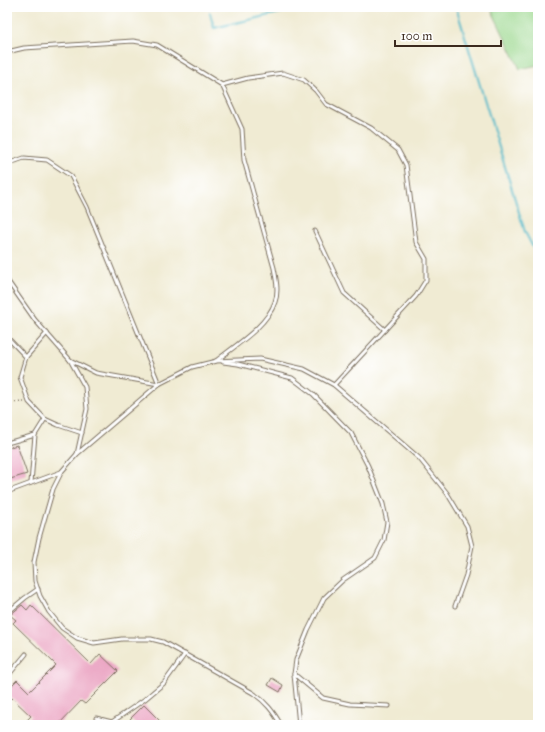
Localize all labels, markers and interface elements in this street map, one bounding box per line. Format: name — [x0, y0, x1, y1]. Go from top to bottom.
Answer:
scale bar — [395, 22, 501, 48]
text: 100 m — [401, 29, 432, 43]

